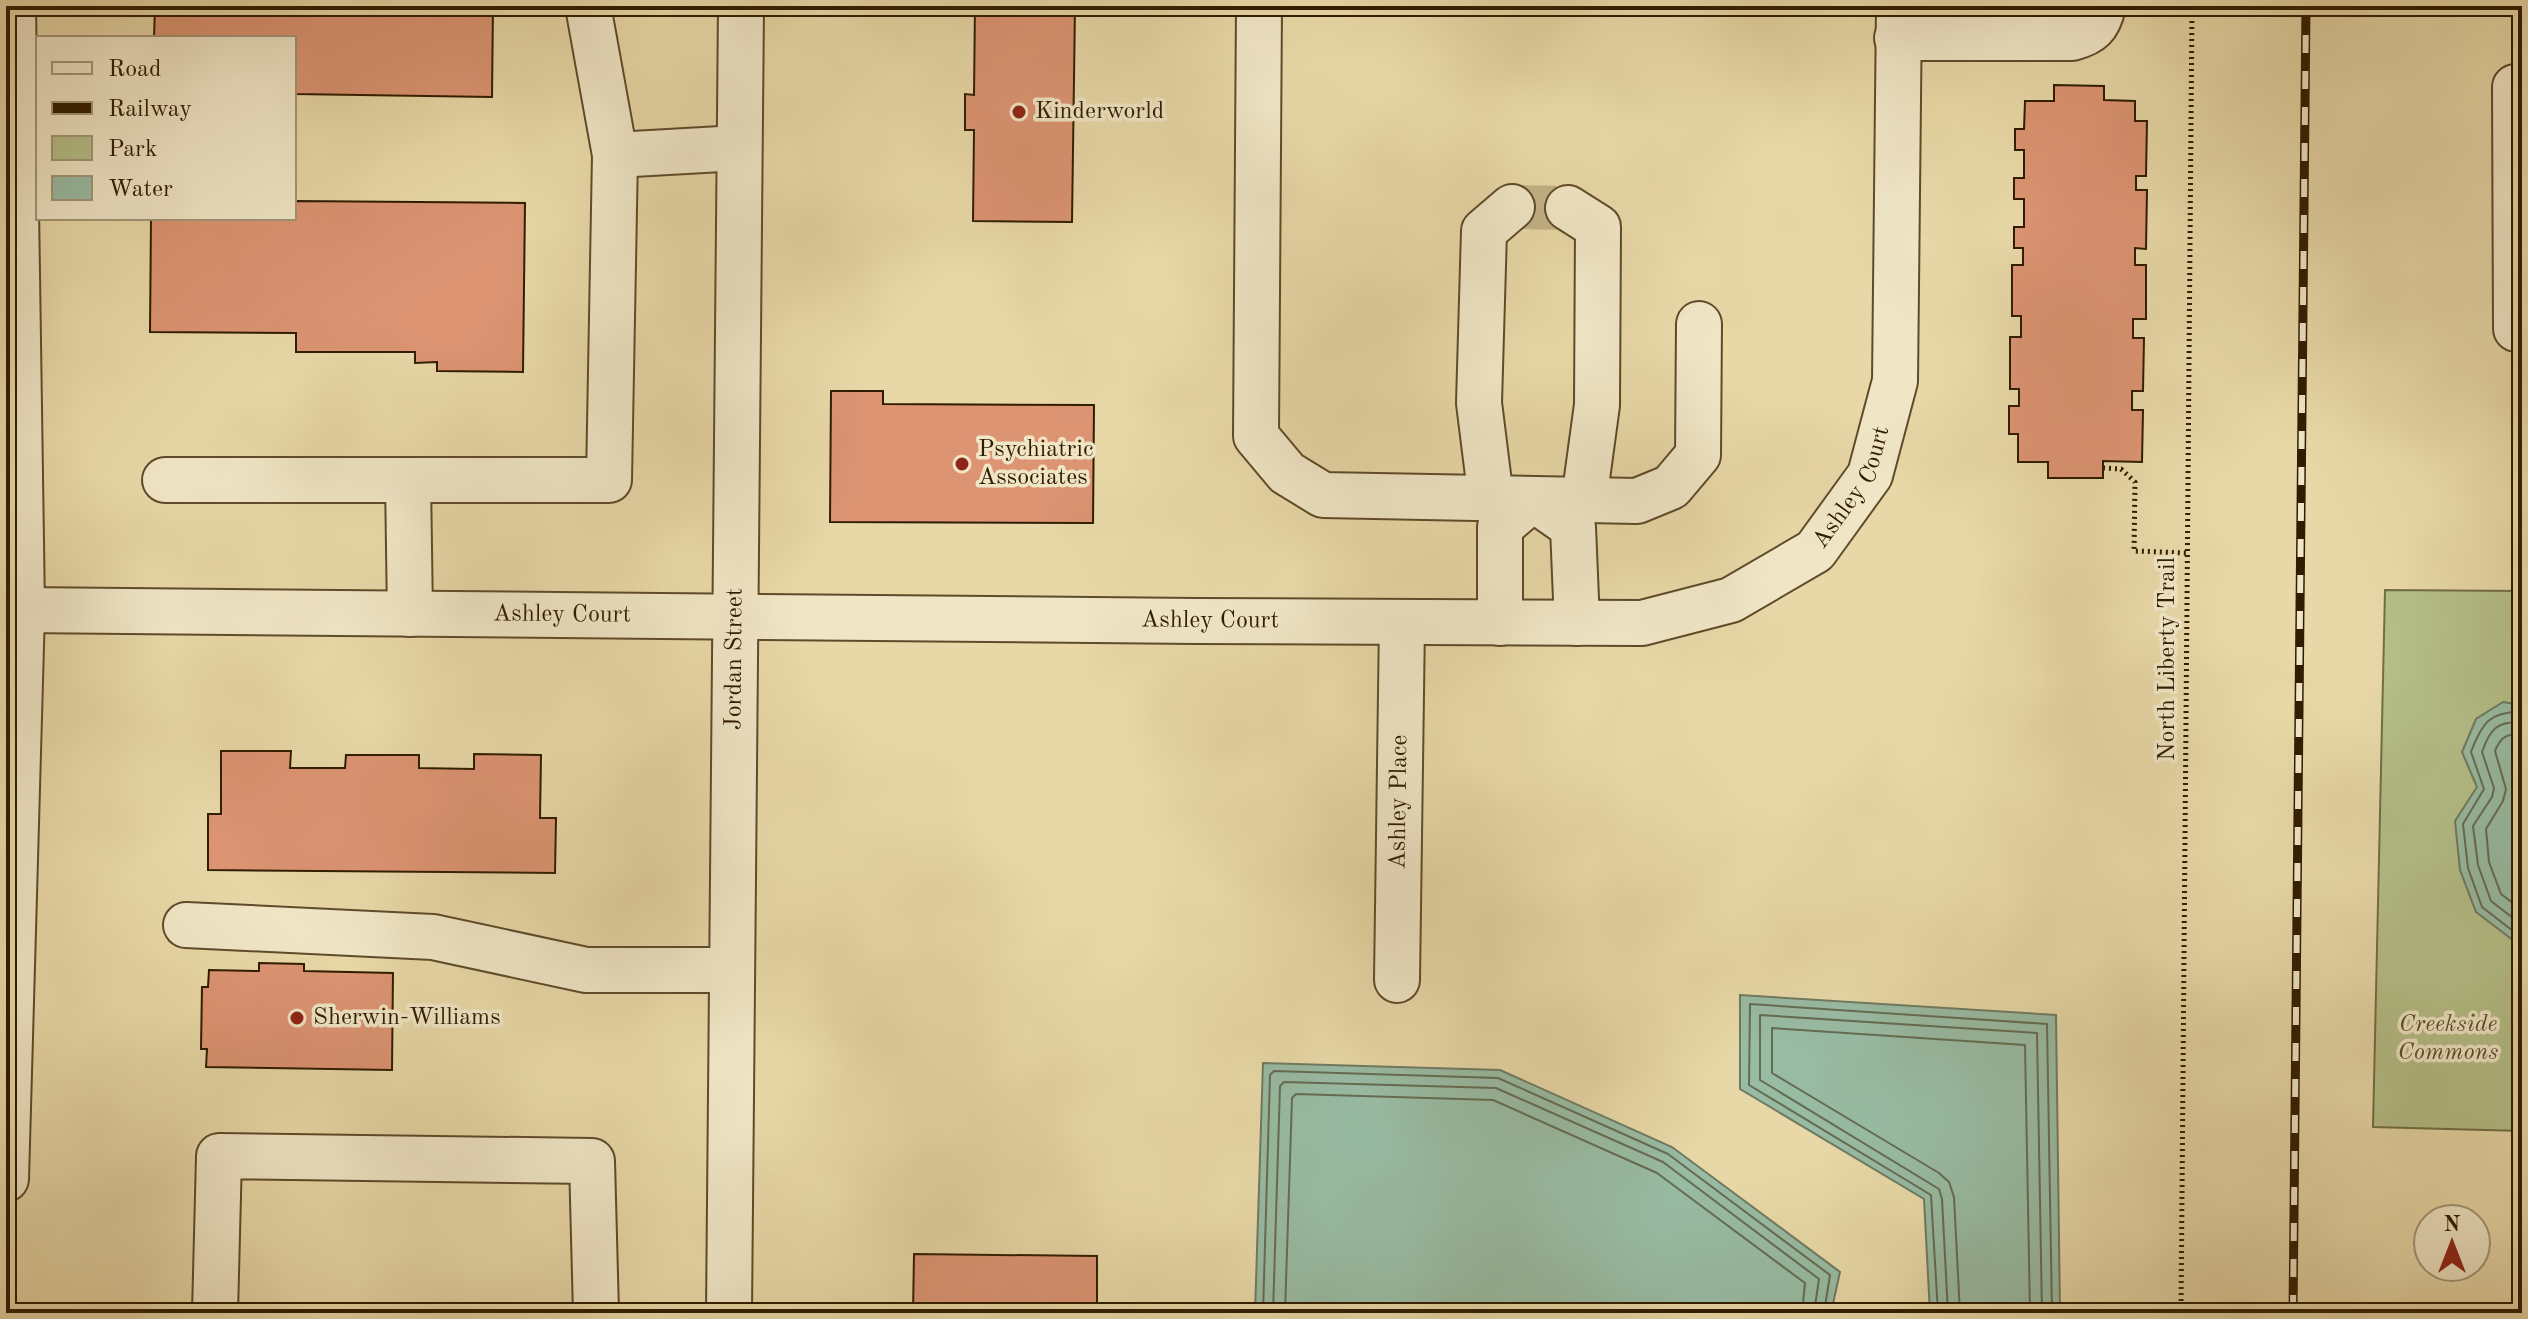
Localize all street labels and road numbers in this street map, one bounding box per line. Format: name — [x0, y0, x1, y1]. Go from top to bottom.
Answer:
street label: Ashley Court — [1809, 424, 1894, 553]
street label: North Liberty Trail — [2156, 557, 2180, 761]
street label: Jordan Street — [722, 588, 748, 730]
street label: Ashley Court — [493, 602, 631, 628]
street label: Ashley Court — [1141, 608, 1279, 633]
street label: Ashley Place — [1387, 734, 1412, 870]

